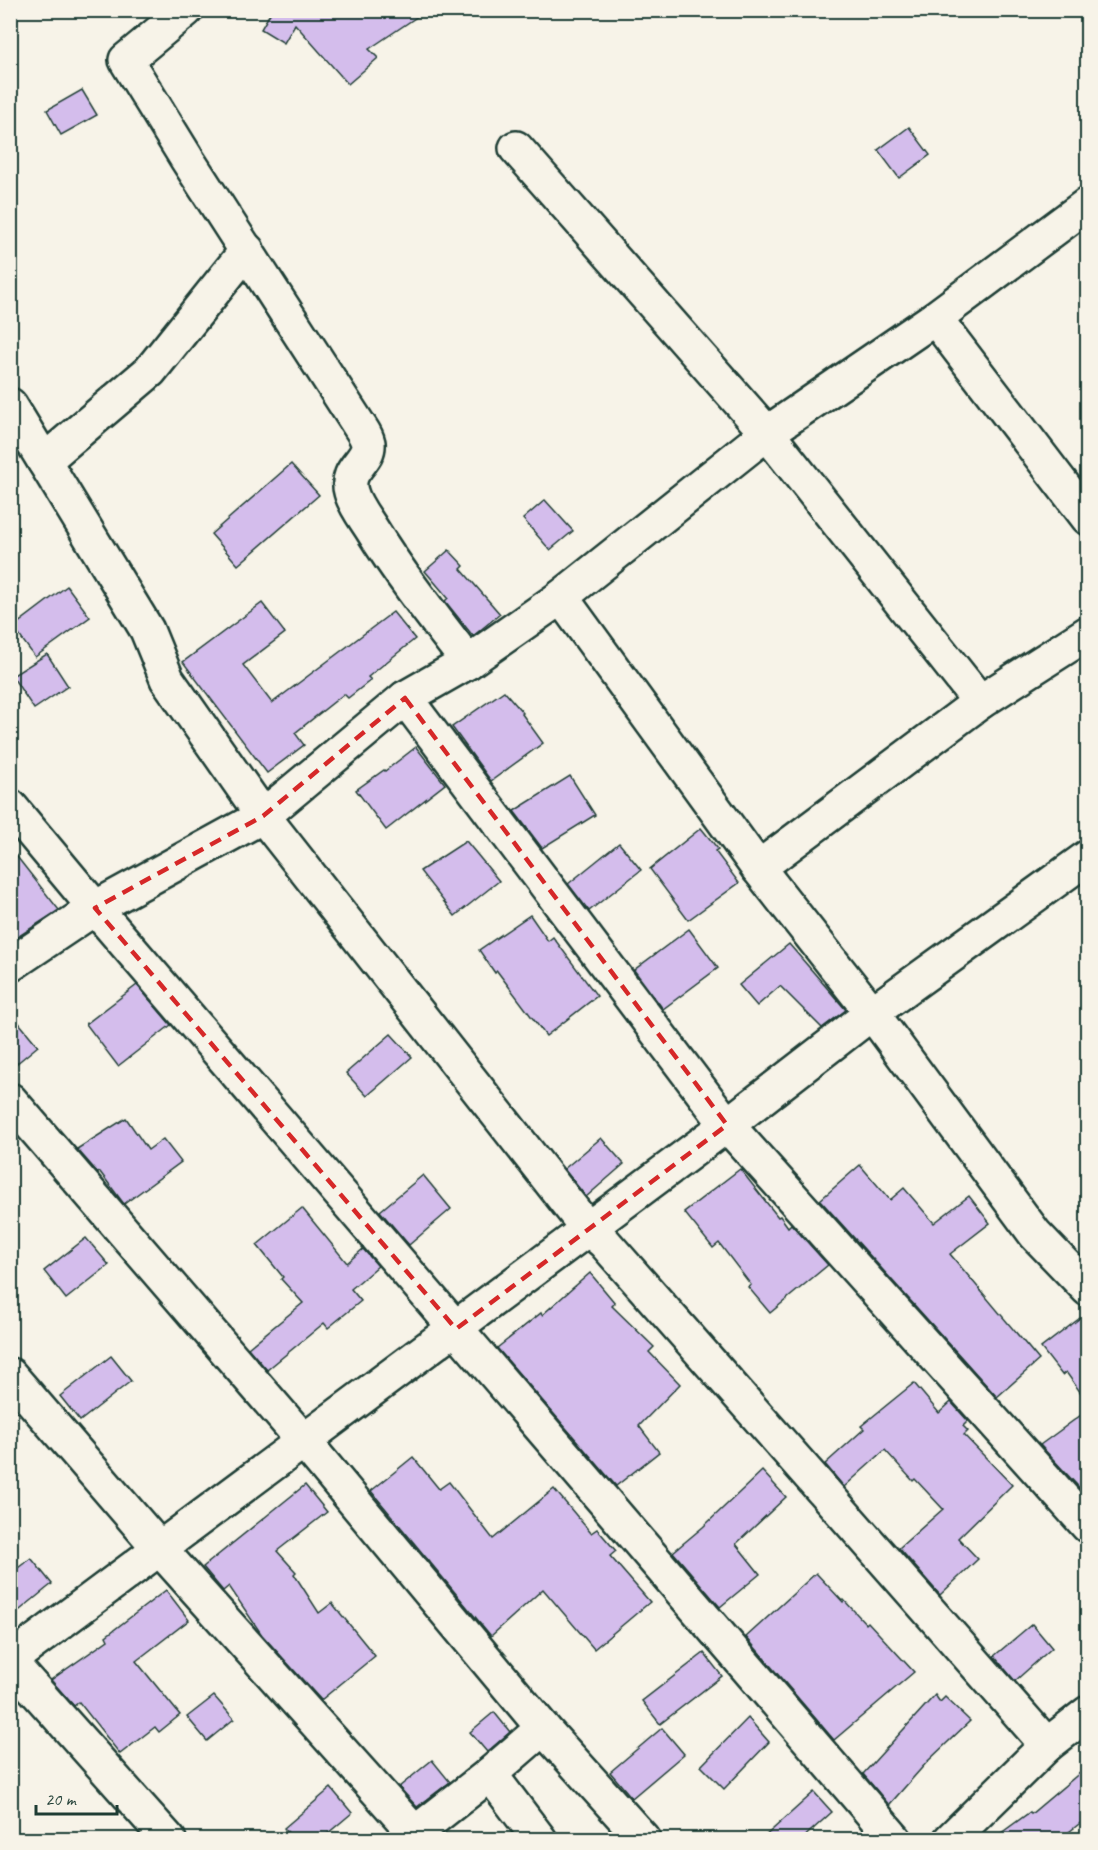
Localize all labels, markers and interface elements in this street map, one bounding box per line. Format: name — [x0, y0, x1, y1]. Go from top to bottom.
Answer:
scale bar — [36, 1778, 117, 1816]
text: 20 m — [45, 1788, 78, 1810]

